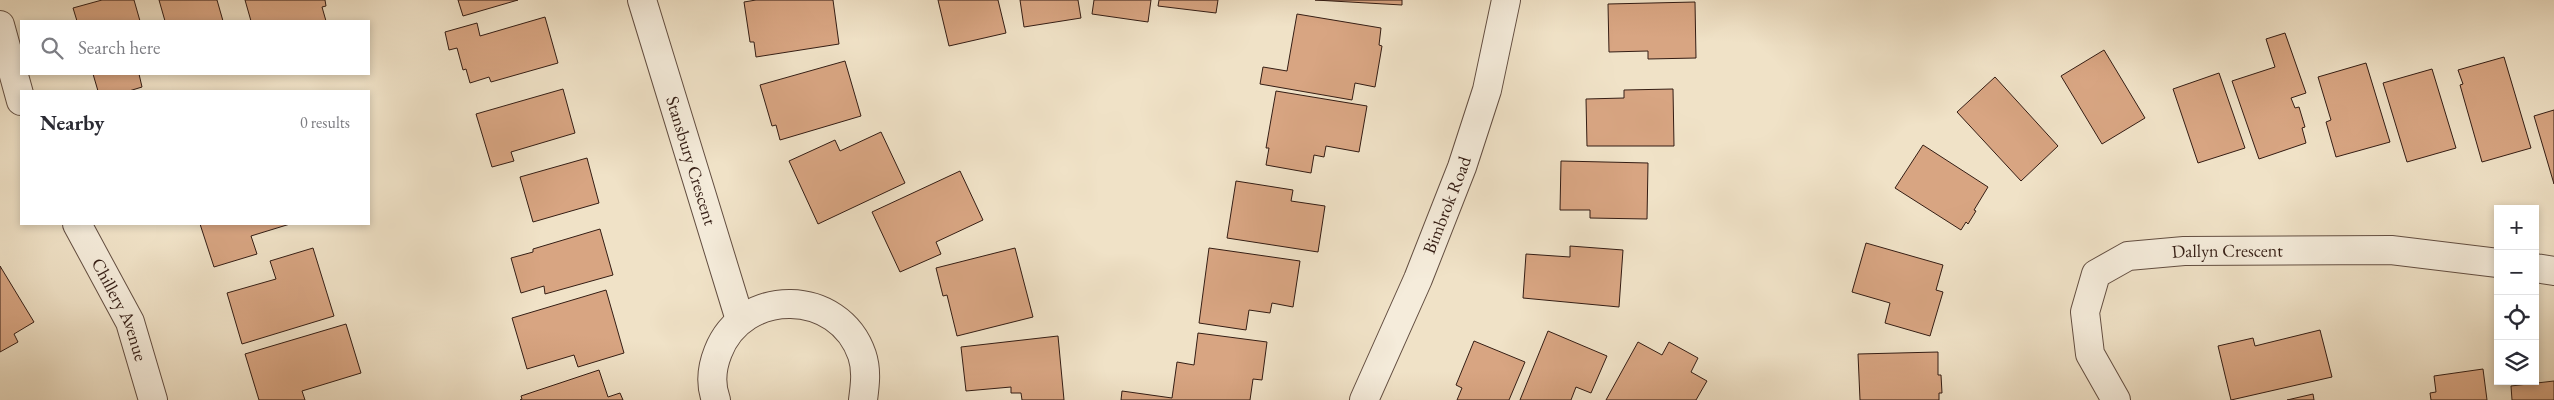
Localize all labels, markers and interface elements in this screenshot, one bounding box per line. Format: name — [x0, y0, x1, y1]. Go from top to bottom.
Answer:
search box — [20, 20, 370, 75]
icon: search — [38, 34, 66, 62]
text: Search here — [78, 35, 160, 60]
street label: Stansbury Crescent — [661, 93, 722, 228]
text: Nearby — [40, 109, 104, 136]
text: 0 results — [300, 112, 350, 133]
street label: Bimbrok Road — [1417, 152, 1476, 257]
map controls — [2494, 205, 2539, 385]
button: + — [2494, 205, 2539, 250]
street label: Dallyn Crescent — [2171, 239, 2283, 263]
button: − — [2494, 250, 2539, 295]
street label: Chillery Avenue — [86, 254, 153, 364]
button: locate — [2494, 295, 2539, 340]
button: layers — [2494, 340, 2539, 385]

